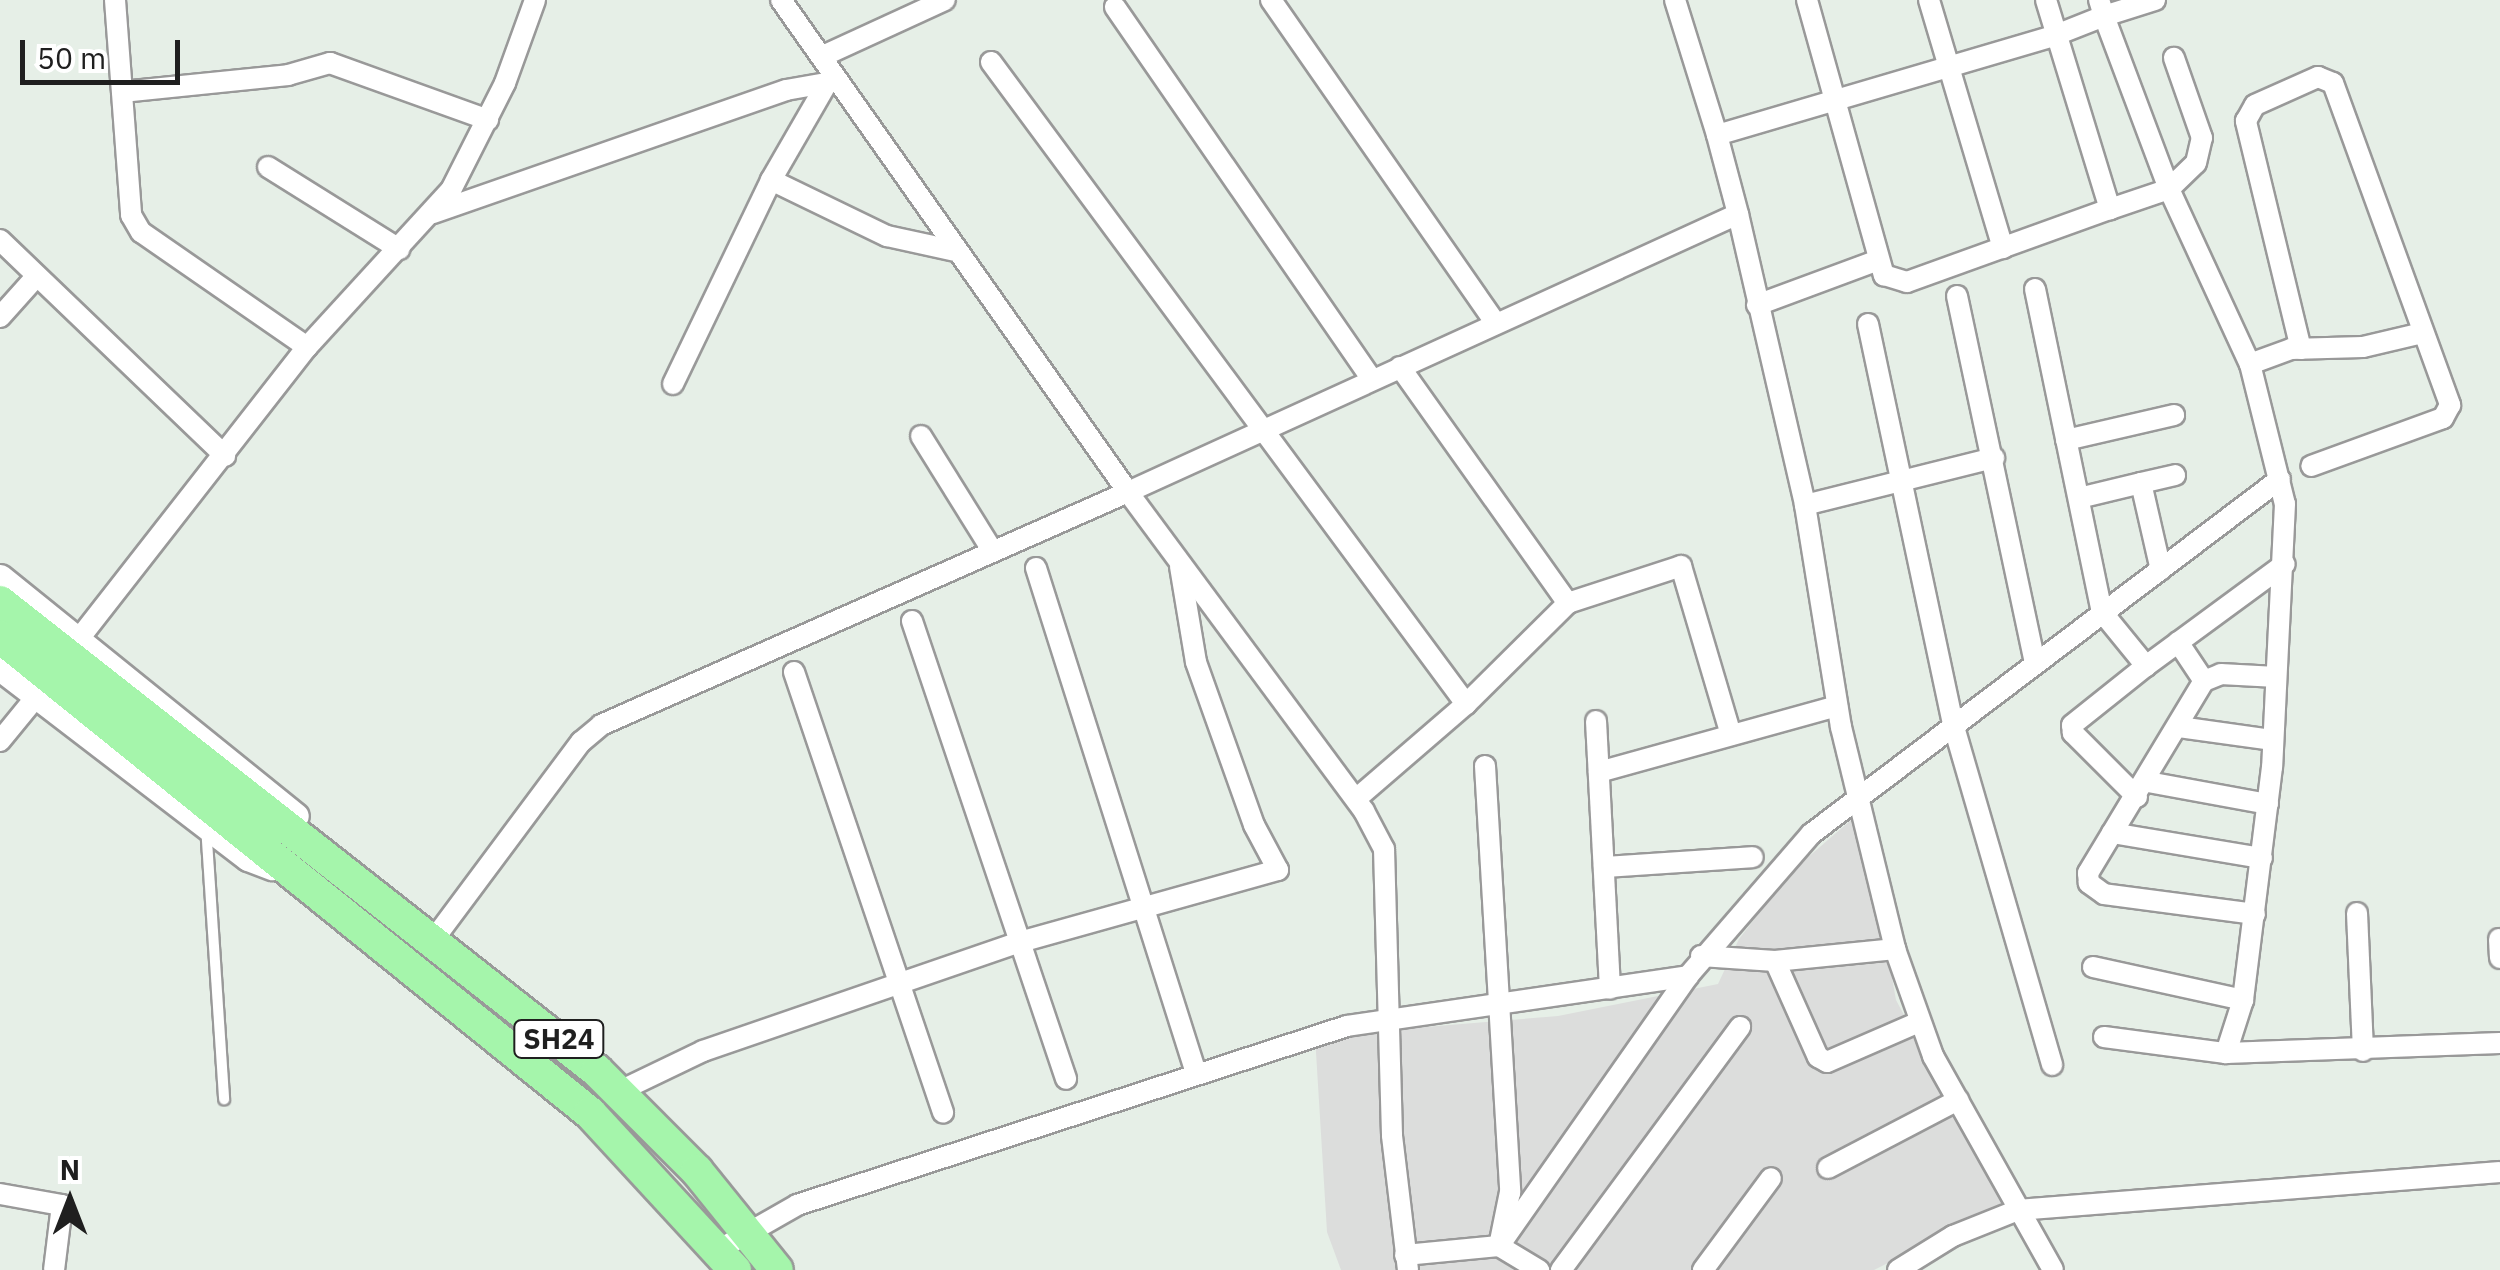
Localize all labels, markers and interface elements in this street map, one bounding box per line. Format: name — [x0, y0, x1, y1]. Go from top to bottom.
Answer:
scale bar — [25, 20, 185, 82]
text: 50 m — [37, 38, 106, 77]
road number: SH24 — [512, 1016, 606, 1062]
north arrow — [20, 1150, 120, 1250]
text: N — [60, 1151, 80, 1188]

